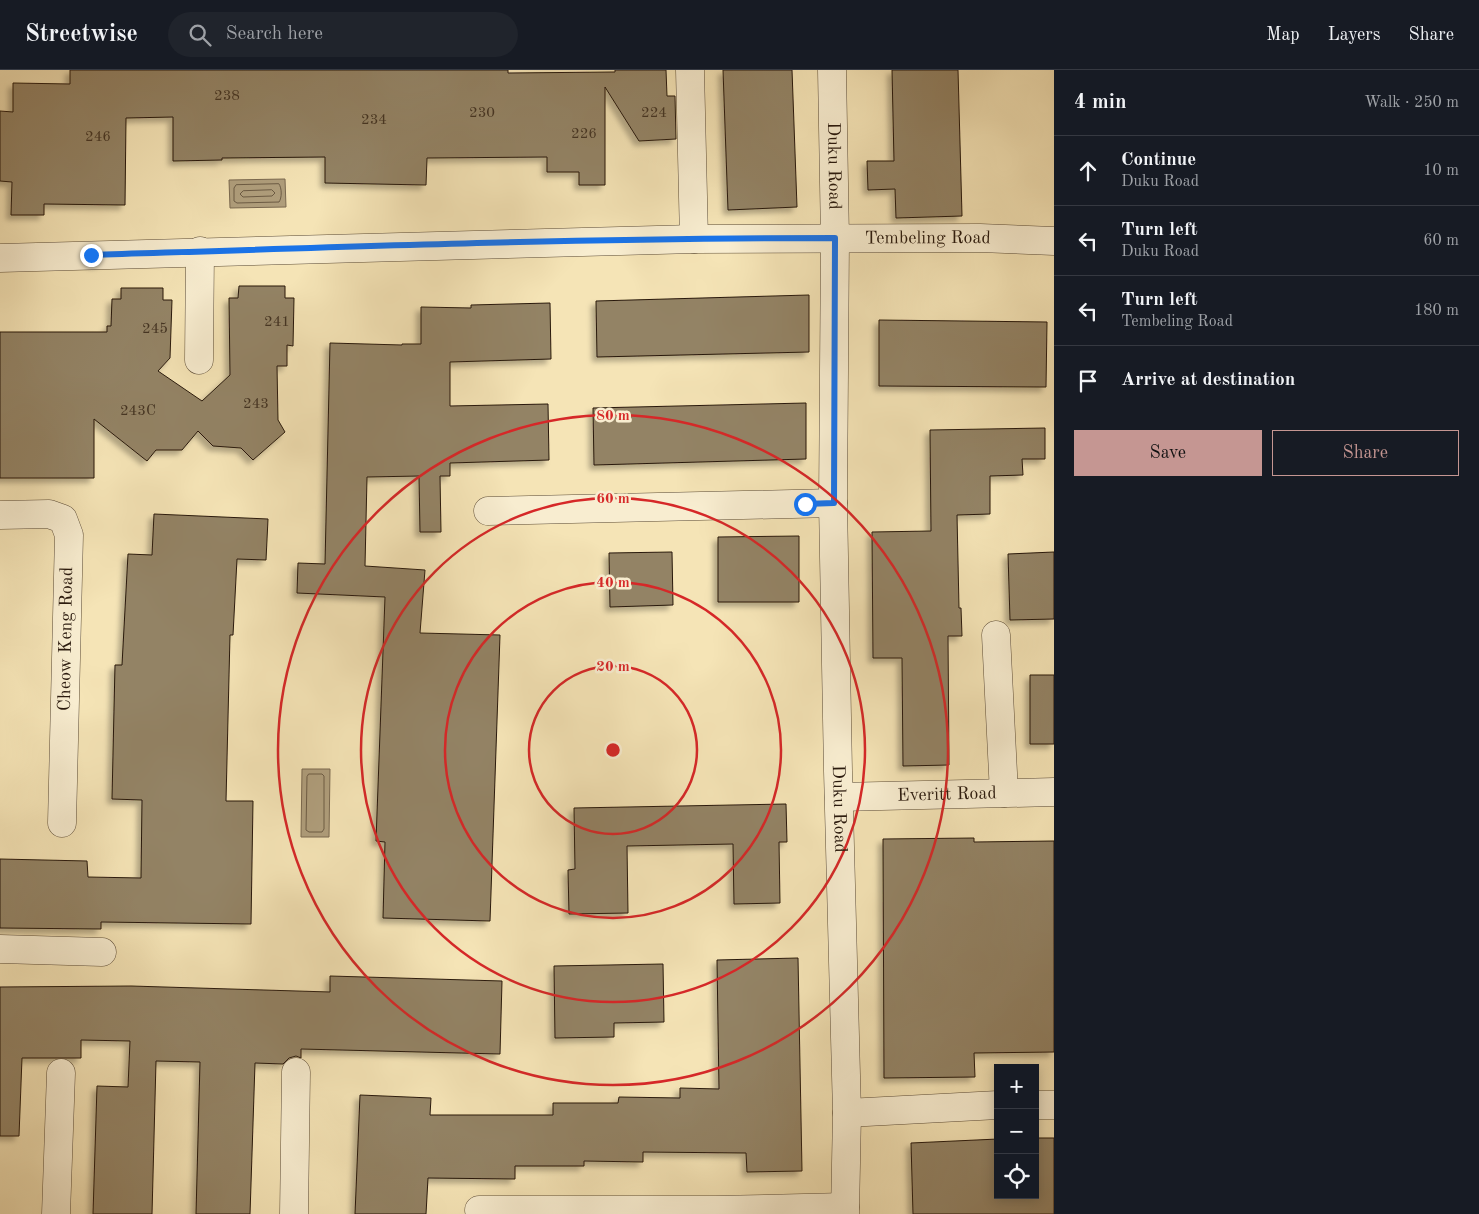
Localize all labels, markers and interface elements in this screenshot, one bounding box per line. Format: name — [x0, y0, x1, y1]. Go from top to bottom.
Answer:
search box — [168, 12, 518, 57]
icon: search — [186, 21, 214, 49]
text: Streetwise — [25, 23, 138, 47]
text: Search here — [226, 25, 323, 44]
text: Map — [1266, 26, 1300, 44]
text: Layers — [1328, 26, 1380, 44]
text: Share — [1408, 26, 1454, 44]
house number: 238 — [214, 89, 240, 104]
text: 4 min — [1074, 92, 1127, 113]
text: Walk · 250 m — [1364, 95, 1459, 111]
house number: 230 — [469, 106, 495, 121]
house number: 224 — [641, 106, 667, 121]
house number: 234 — [361, 113, 387, 128]
street label: Duku Road — [824, 122, 843, 210]
house number: 226 — [571, 127, 597, 142]
house number: 246 — [85, 130, 111, 145]
text: Continue — [1121, 151, 1196, 170]
icon: ahead — [1074, 157, 1102, 185]
text: 10 m — [1423, 163, 1459, 179]
text: Duku Road — [1121, 174, 1199, 190]
text: Turn left — [1121, 221, 1198, 240]
icon: left — [1074, 227, 1102, 255]
street label: Tembeling Road — [865, 229, 991, 247]
text: 60 m — [1423, 233, 1459, 249]
route end — [80, 244, 103, 267]
text: Duku Road — [1121, 244, 1199, 260]
text: Turn left — [1121, 291, 1198, 310]
icon: left — [1074, 297, 1102, 325]
text: 180 m — [1414, 303, 1459, 319]
text: Tembeling Road — [1121, 314, 1233, 330]
house number: 241 — [264, 315, 290, 330]
house number: 245 — [142, 322, 168, 337]
icon: arrive — [1074, 367, 1102, 395]
text: Arrive at destination — [1121, 371, 1295, 390]
house number: 243 — [243, 397, 269, 412]
house number: 243C — [120, 404, 156, 419]
text: 80 m — [596, 409, 630, 424]
button: Save — [1074, 430, 1262, 476]
button: Share — [1272, 430, 1459, 476]
text: 60 m — [596, 492, 630, 507]
route start — [794, 493, 817, 516]
street label: Cheow Keng Road — [56, 567, 76, 711]
text: 40 m — [596, 576, 630, 591]
text: 20 m — [596, 660, 630, 675]
centre of rings — [604, 741, 622, 759]
street label: Duku Road — [829, 765, 849, 853]
street label: Everitt Road — [897, 784, 997, 805]
map controls — [994, 1064, 1039, 1199]
button: + — [994, 1064, 1039, 1109]
button: − — [994, 1109, 1039, 1154]
button: locate — [994, 1154, 1039, 1199]

